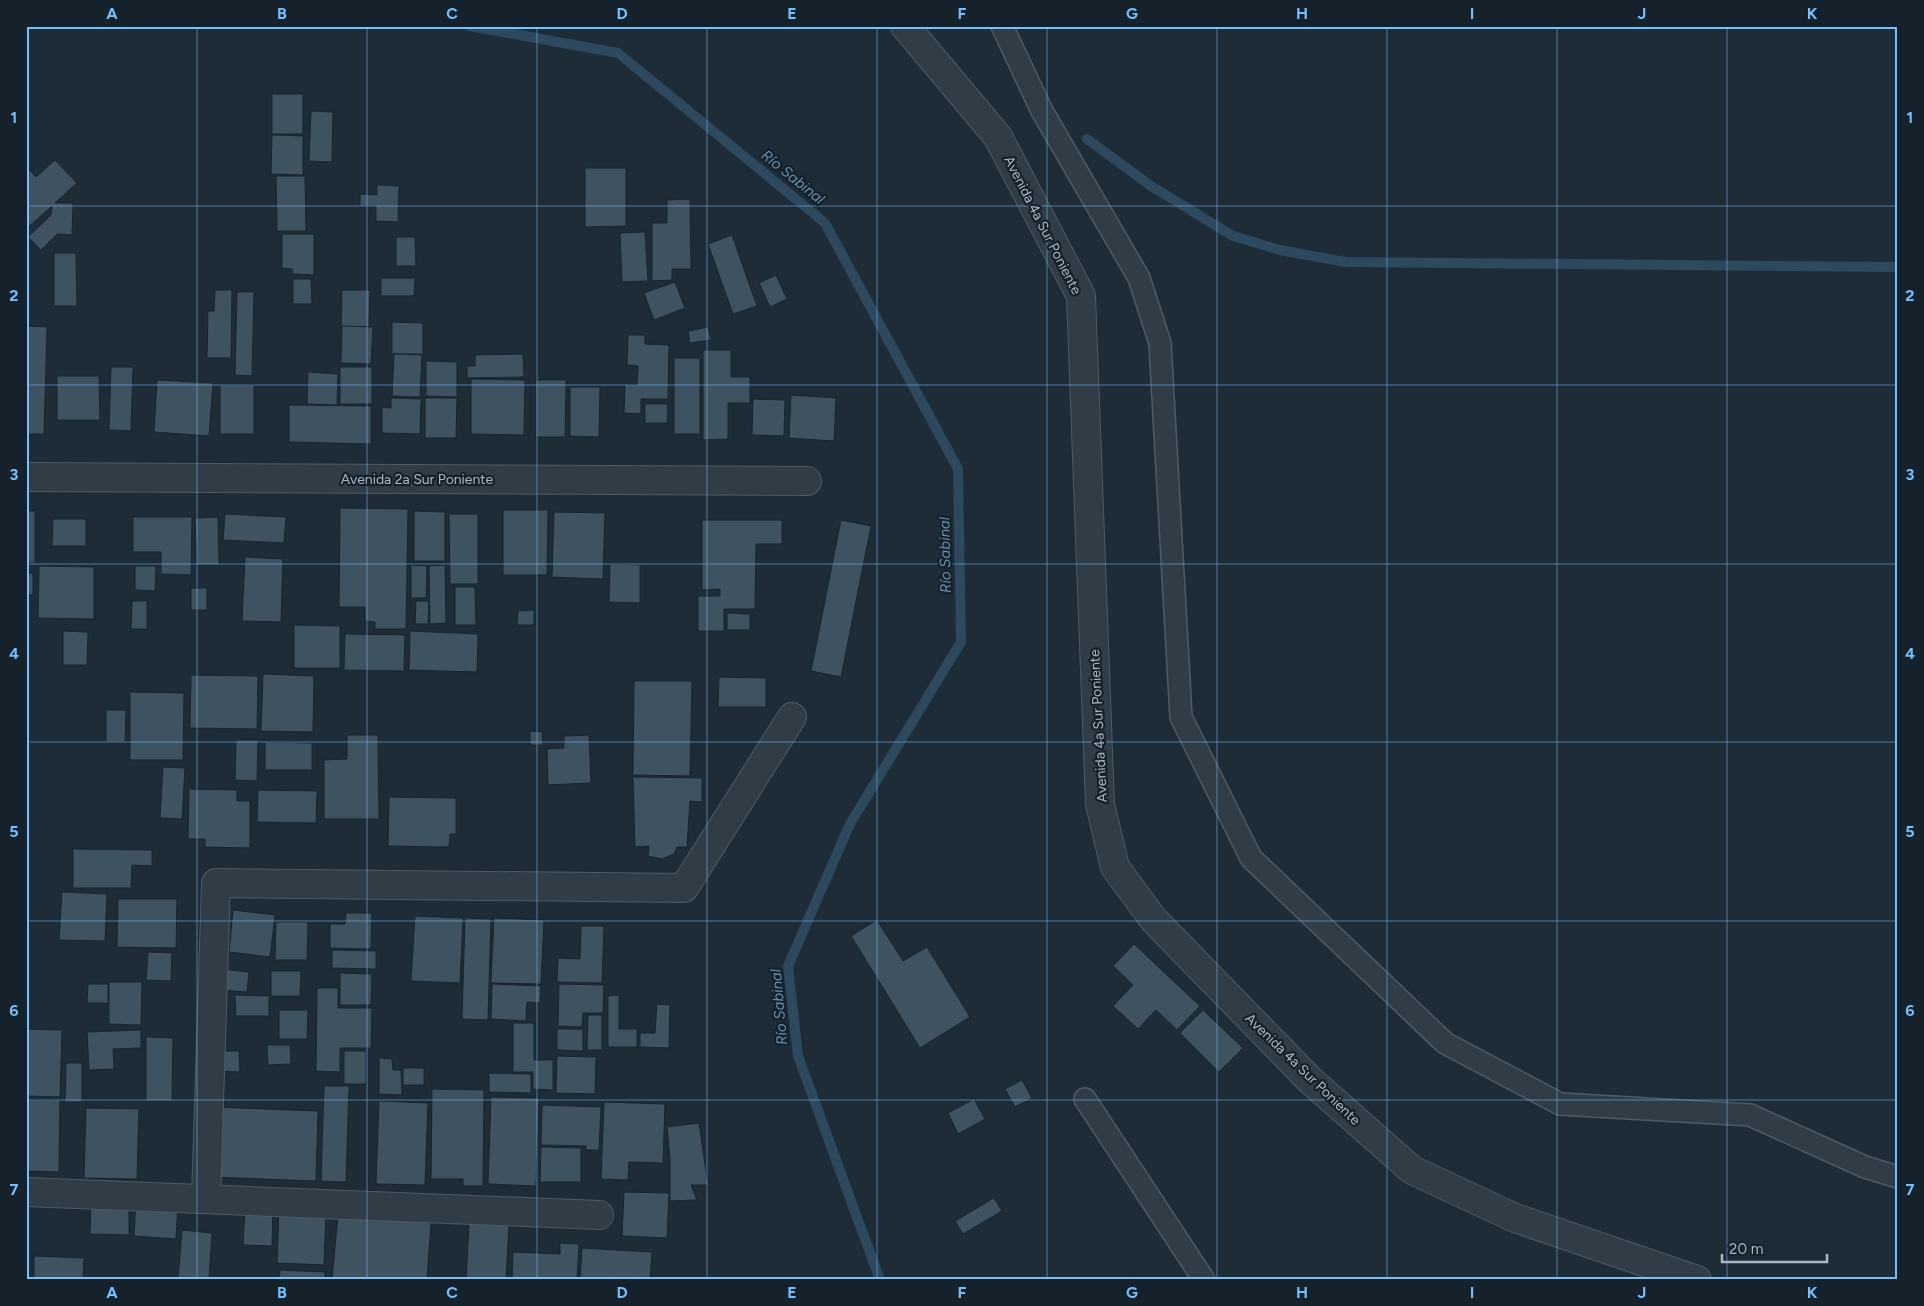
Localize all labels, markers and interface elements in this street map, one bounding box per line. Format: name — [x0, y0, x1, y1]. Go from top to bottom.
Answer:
text: A — [106, 4, 118, 23]
text: B — [277, 4, 287, 23]
text: C — [446, 4, 458, 23]
text: D — [616, 4, 628, 23]
text: E — [787, 4, 797, 23]
text: F — [958, 4, 967, 23]
text: G — [1126, 4, 1138, 23]
text: H — [1296, 4, 1308, 23]
text: I — [1470, 4, 1474, 23]
text: J — [1638, 4, 1646, 23]
text: K — [1807, 4, 1818, 23]
text: 1 — [11, 108, 17, 127]
text: 1 — [1907, 108, 1913, 127]
water label: Río Sabinal — [758, 146, 829, 208]
street label: Avenida 4a Sur Poniente — [1000, 153, 1085, 298]
text: 2 — [9, 286, 19, 305]
text: 2 — [1905, 286, 1915, 305]
text: 3 — [10, 465, 19, 484]
text: 3 — [1906, 465, 1915, 484]
street label: Avenida 2a Sur Poniente — [341, 471, 494, 488]
water label: Río Sabinal — [935, 516, 955, 593]
text: 4 — [9, 644, 19, 663]
text: 4 — [1905, 644, 1915, 663]
street label: Avenida 4a Sur Poniente — [1086, 649, 1111, 803]
text: 5 — [9, 822, 19, 841]
text: 5 — [1905, 822, 1915, 841]
water label: Río Sabinal — [767, 968, 791, 1046]
text: 6 — [9, 1001, 19, 1020]
text: 6 — [1905, 1001, 1915, 1020]
street label: Avenida 4a Sur Poniente — [1242, 1010, 1364, 1129]
text: 7 — [10, 1180, 19, 1199]
text: 7 — [1906, 1180, 1915, 1199]
scale bar — [1722, 1231, 1826, 1263]
text: 20 m — [1729, 1240, 1763, 1258]
text: A — [106, 1283, 118, 1302]
text: B — [277, 1283, 287, 1302]
text: C — [446, 1283, 458, 1302]
text: D — [616, 1283, 628, 1302]
text: E — [787, 1283, 797, 1302]
text: F — [958, 1283, 967, 1302]
text: G — [1126, 1283, 1138, 1302]
text: H — [1296, 1283, 1308, 1302]
text: I — [1470, 1283, 1474, 1302]
text: J — [1638, 1283, 1646, 1302]
text: K — [1807, 1283, 1818, 1302]

